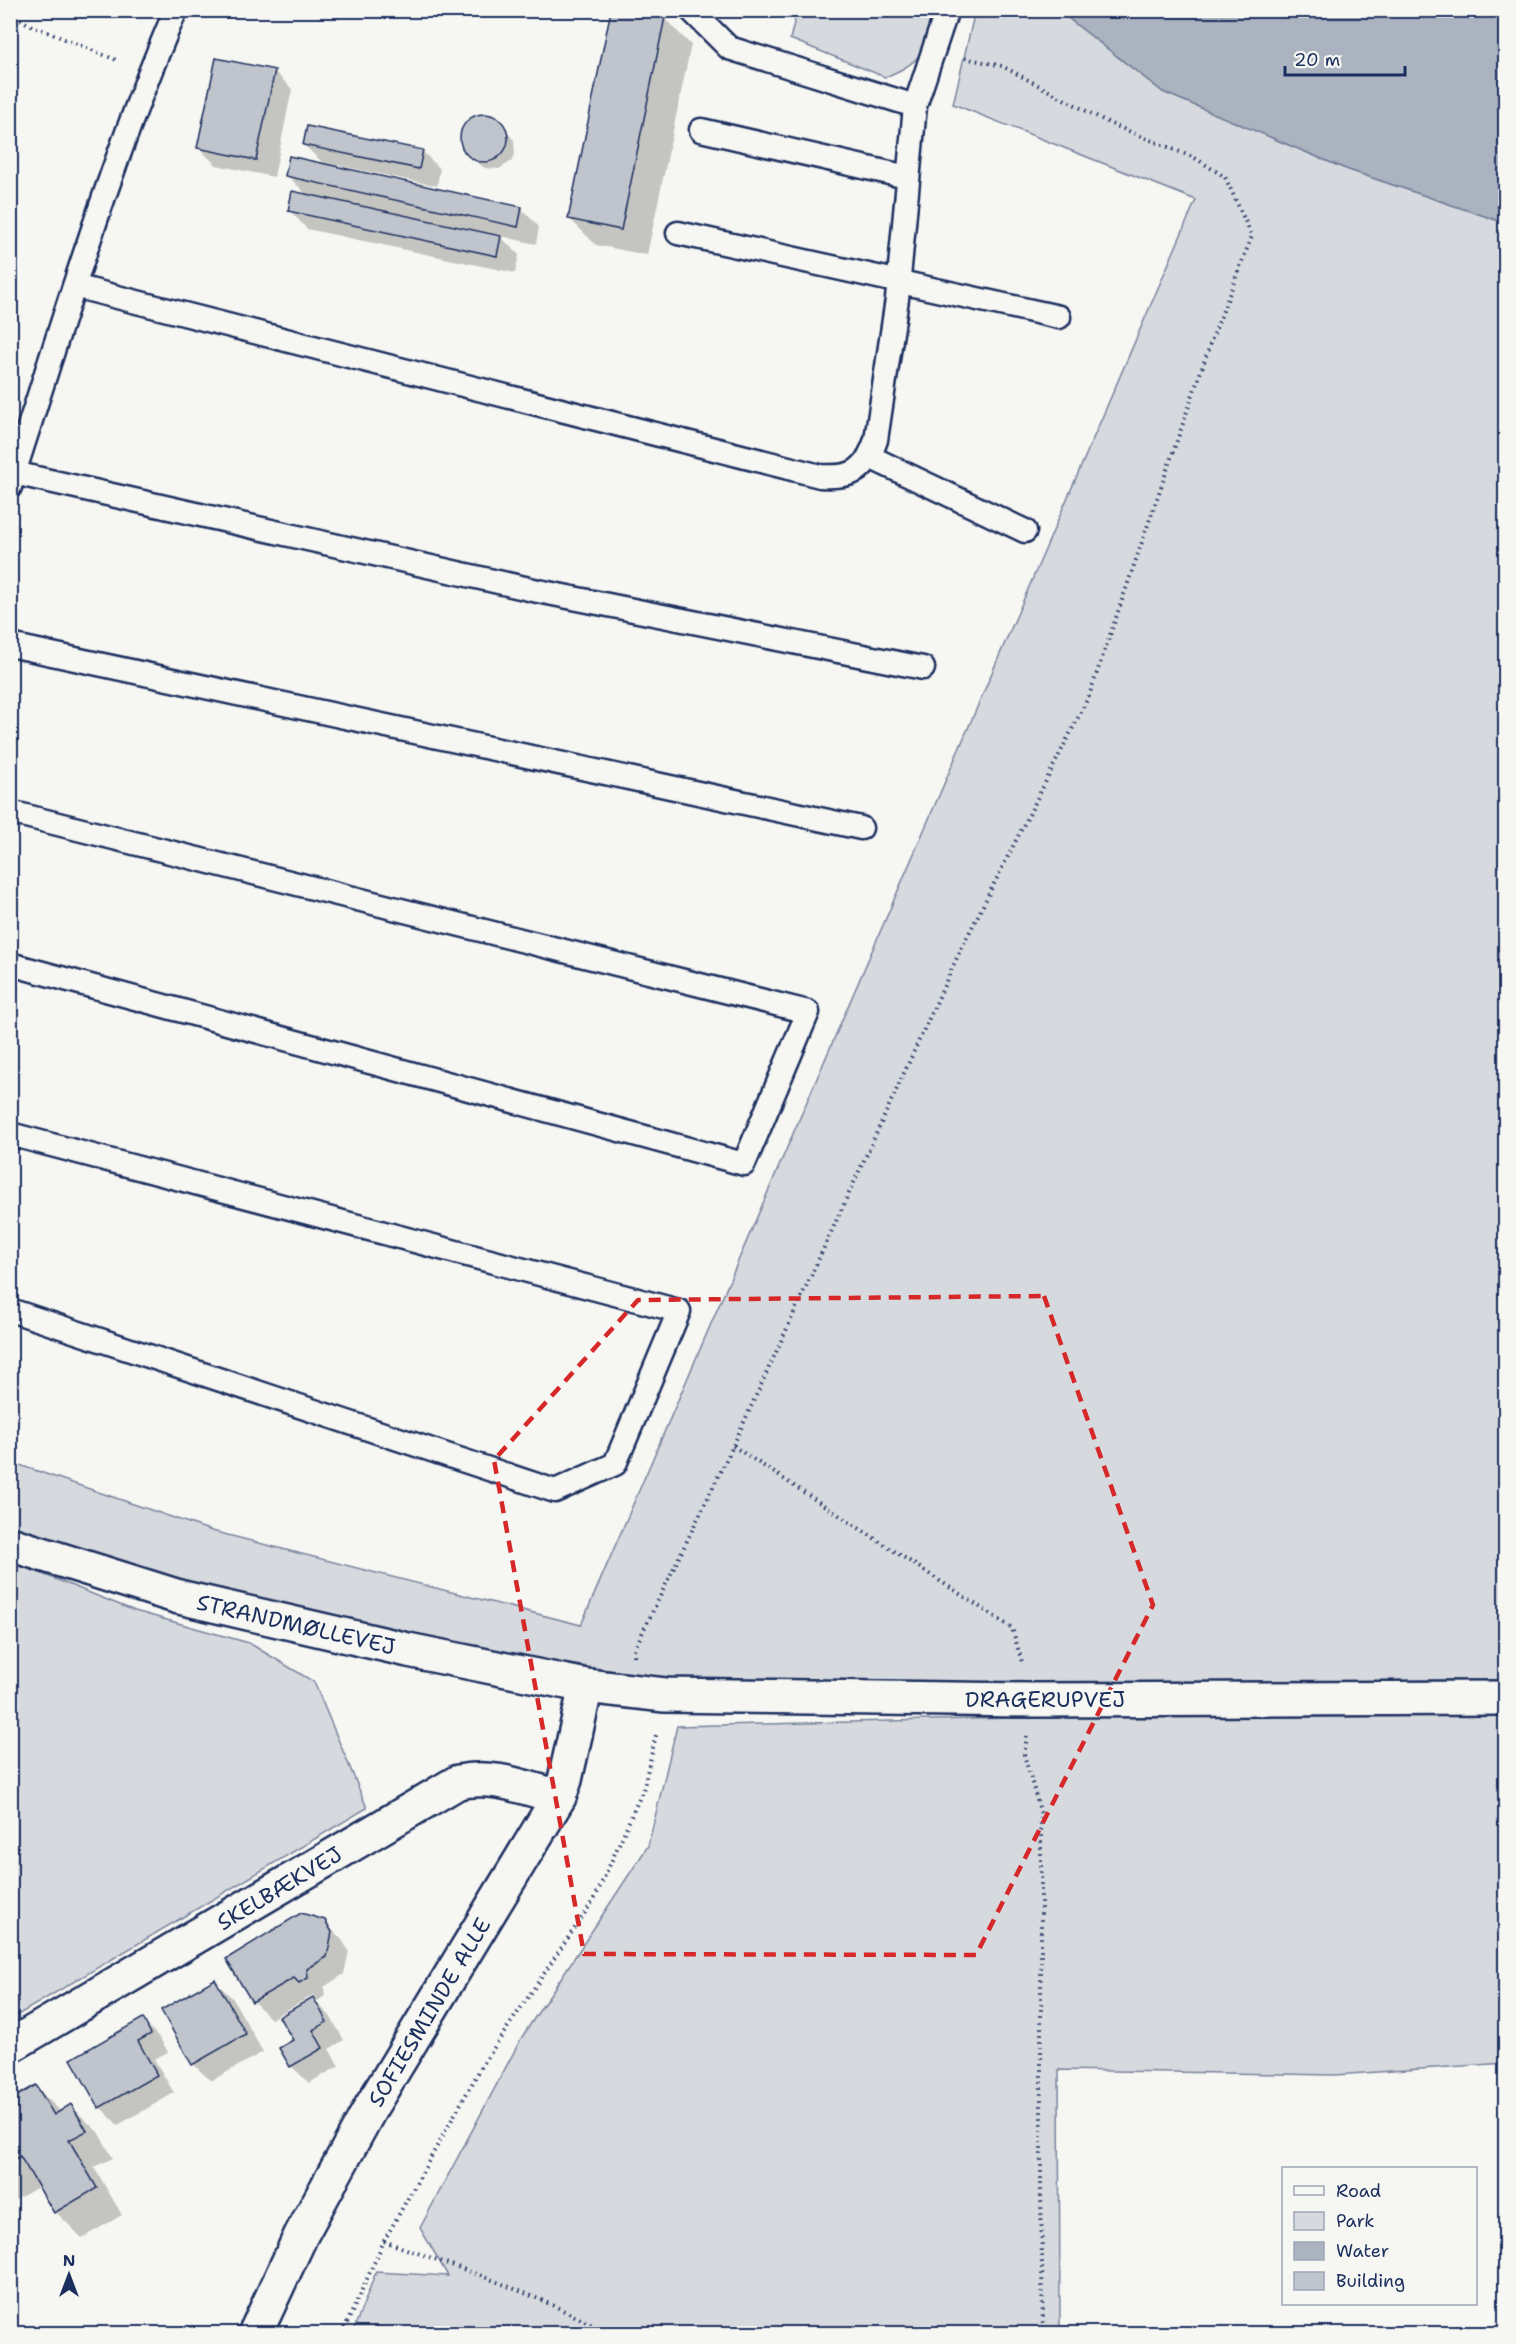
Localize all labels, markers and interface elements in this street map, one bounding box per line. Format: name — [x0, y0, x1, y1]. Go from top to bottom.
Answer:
scale bar — [1285, 39, 1405, 77]
text: 20 m — [1294, 48, 1340, 72]
street label: STRANDMØLLEVEJ — [194, 1588, 398, 1661]
street label: DRAGERUPVEJ — [965, 1685, 1125, 1714]
street label: SKELBÆKVEJ — [211, 1840, 347, 1937]
street label: SOFIESMINDE ALLE — [361, 1912, 497, 2112]
legend — [1282, 2167, 1477, 2305]
text: Road — [1336, 2179, 1381, 2203]
text: Park — [1336, 2209, 1375, 2233]
text: Water — [1336, 2239, 1389, 2263]
north arrow — [39, 2245, 99, 2305]
text: N — [63, 2250, 75, 2271]
text: Building — [1336, 2269, 1405, 2293]

